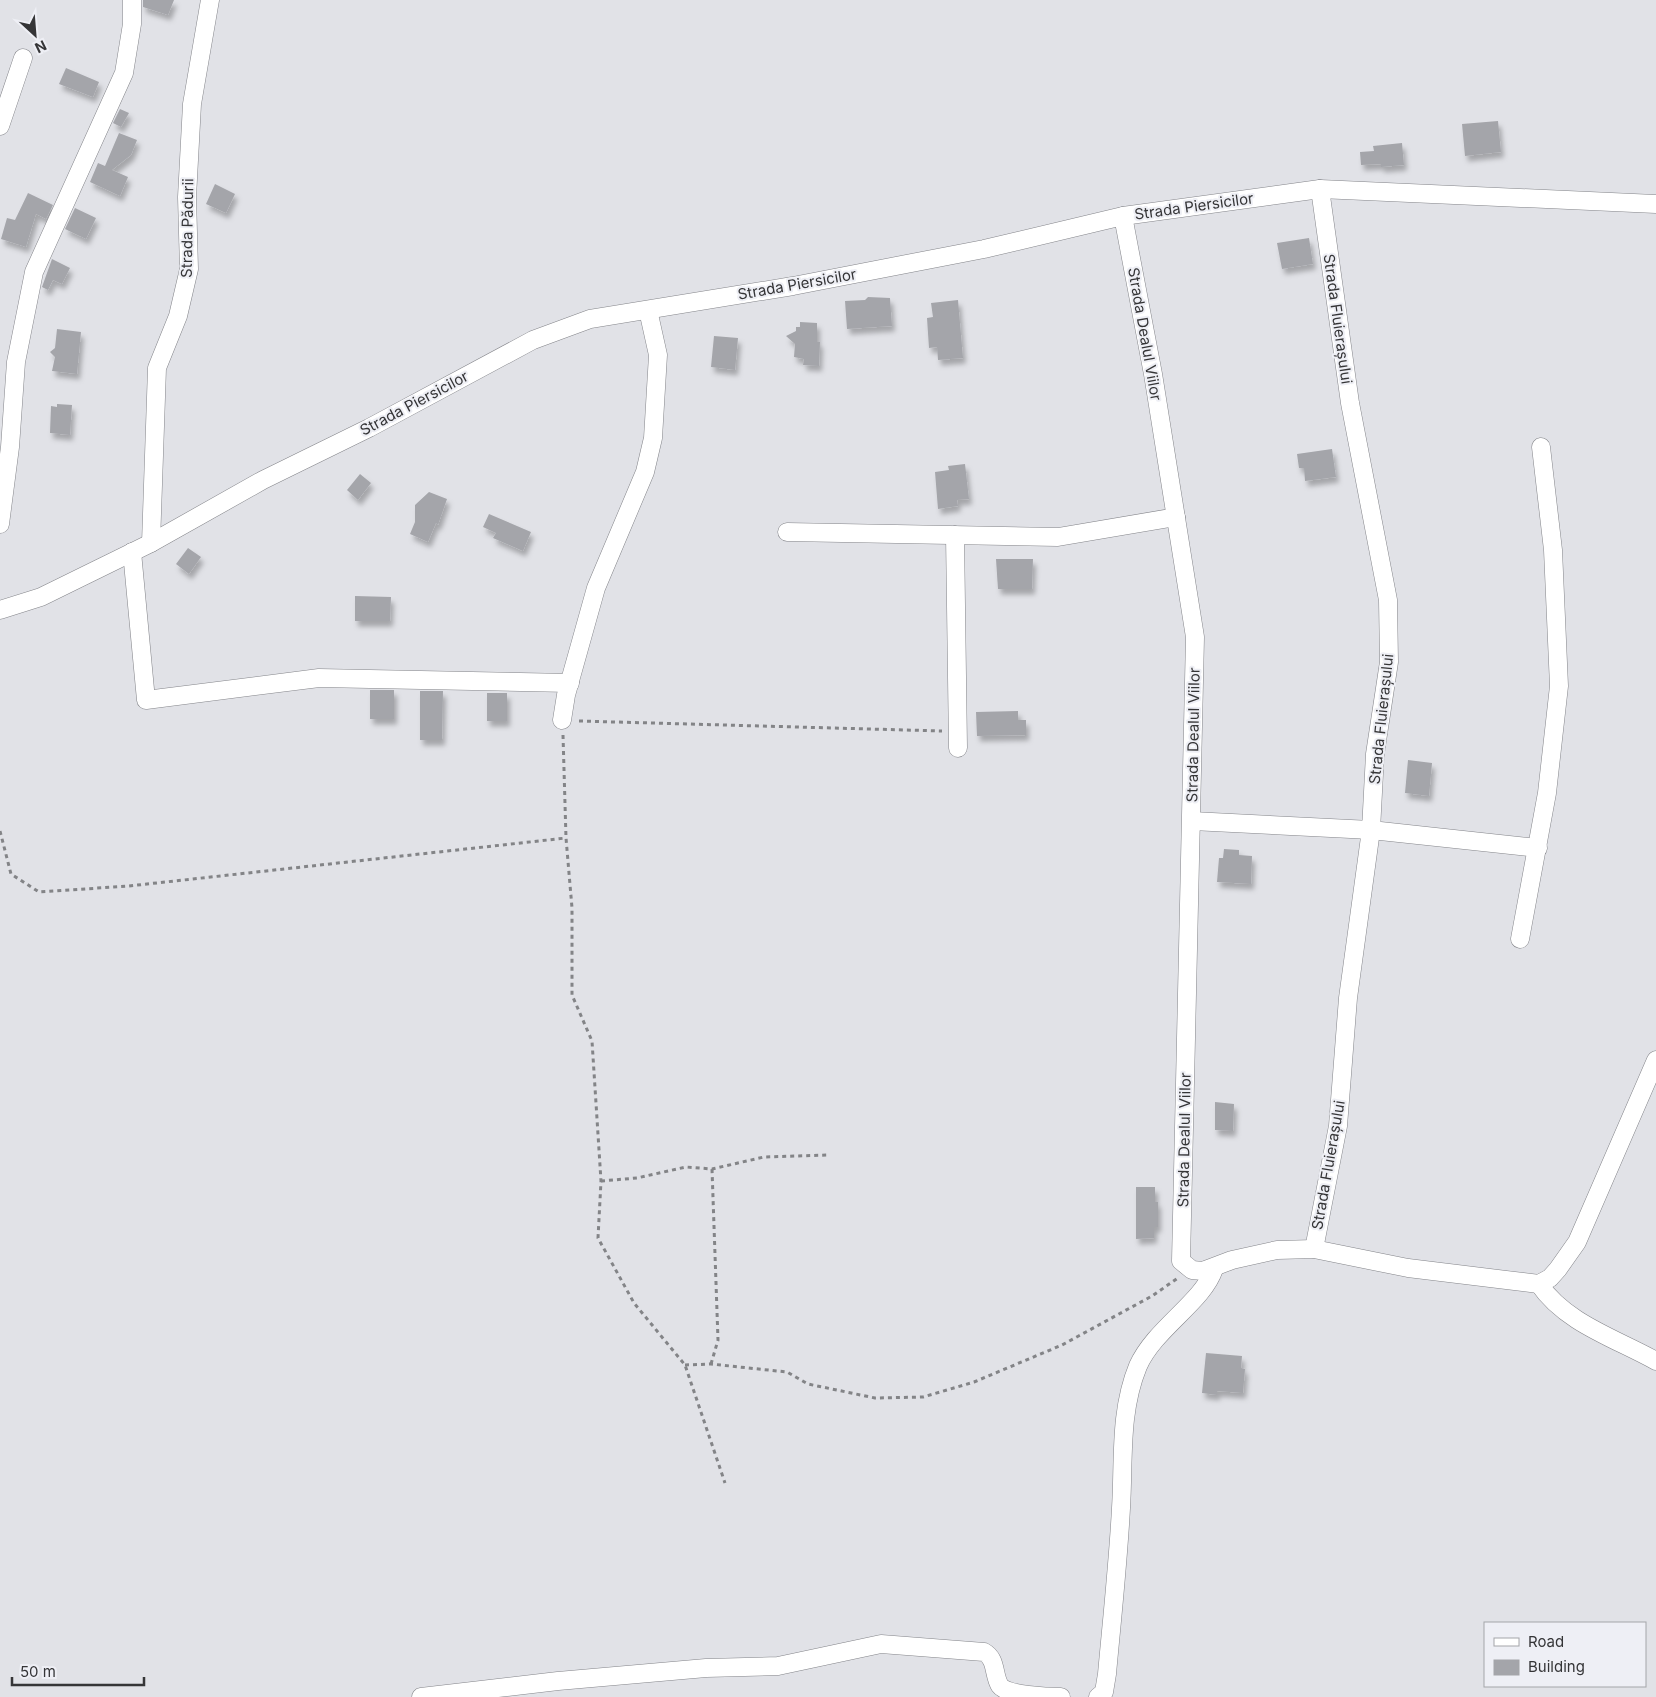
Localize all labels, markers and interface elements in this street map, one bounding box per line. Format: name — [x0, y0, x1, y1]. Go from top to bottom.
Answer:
north arrow — [10, 10, 60, 60]
text: N — [32, 37, 49, 57]
street label: Strada Pădurii — [177, 178, 197, 278]
street label: Strada Piersicilor — [1133, 188, 1255, 224]
street label: Strada Fluierașului — [1319, 253, 1357, 385]
street label: Strada Piersicilor — [736, 264, 858, 304]
street label: Strada Dealul Viilor — [1124, 266, 1166, 402]
street label: Strada Piersicilor — [357, 366, 472, 440]
street label: Strada Fluierașului — [1365, 653, 1397, 785]
street label: Strada Dealul Viilor — [1182, 667, 1204, 803]
street label: Strada Dealul Viilor — [1173, 1072, 1195, 1208]
street label: Strada Fluierașului — [1307, 1099, 1349, 1231]
legend — [1484, 1622, 1646, 1687]
text: Road — [1528, 1632, 1564, 1651]
scale bar — [12, 1654, 145, 1686]
text: Building — [1528, 1657, 1585, 1676]
text: 50 m — [20, 1662, 56, 1681]

